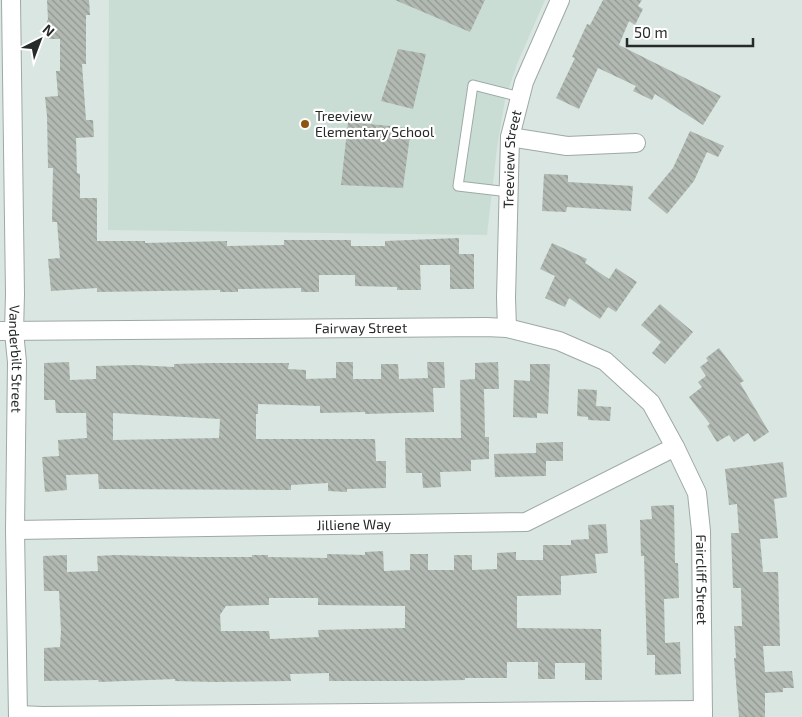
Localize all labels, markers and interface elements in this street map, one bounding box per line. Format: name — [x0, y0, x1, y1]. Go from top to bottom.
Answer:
north arrow — [15, 15, 65, 65]
scale bar — [627, 15, 753, 47]
text: N — [40, 20, 58, 40]
text: 50 m — [634, 23, 668, 41]
place label: Treeview Elementary School — [315, 107, 435, 140]
street label: Treeview Street — [499, 108, 525, 209]
marker: Treeview Elementary School — [299, 118, 311, 130]
street label: Vanderbilt Street — [6, 305, 26, 413]
street label: Fairway Street — [315, 319, 407, 336]
street label: Jilliene Way — [317, 515, 392, 533]
street label: Faircliff Street — [693, 534, 711, 625]

